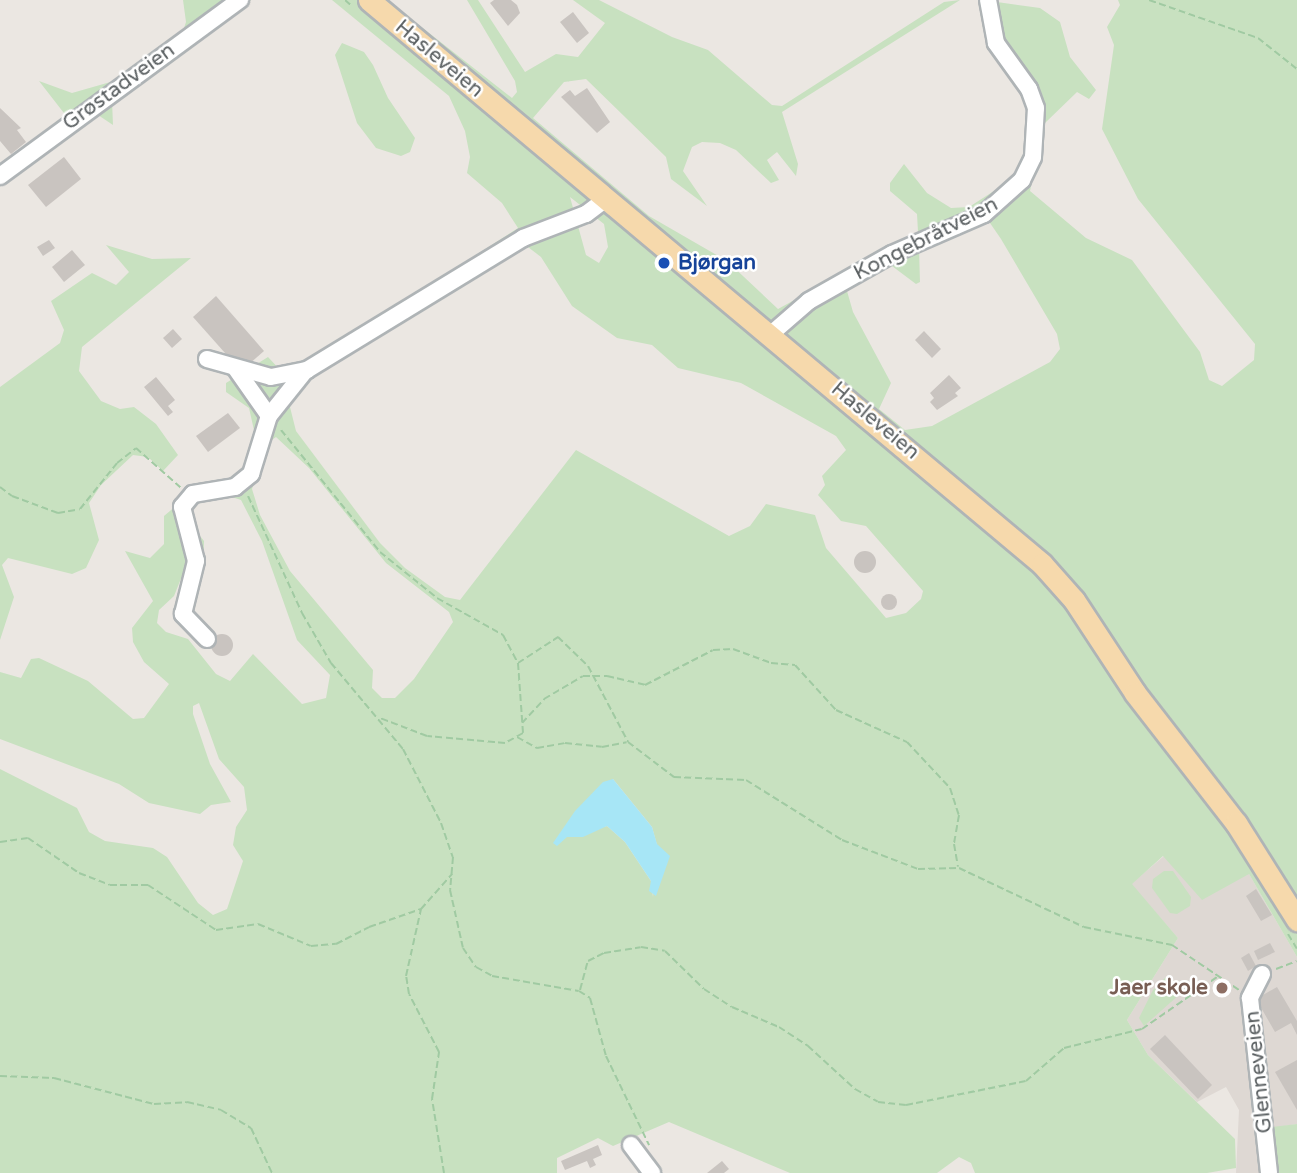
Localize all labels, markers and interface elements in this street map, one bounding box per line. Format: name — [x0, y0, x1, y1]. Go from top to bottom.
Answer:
street label: Hasleveien — [390, 15, 488, 103]
street label: Grøstadveien — [58, 38, 180, 136]
street label: Kongebråtveien — [850, 192, 1002, 286]
place label: Bjørgan — [678, 250, 756, 276]
marker: Bjørgan — [656, 255, 672, 271]
street label: Hasleveien — [826, 377, 924, 465]
place label: Jaer skole — [1110, 975, 1208, 1001]
marker: Jaer skole — [1214, 980, 1230, 996]
street label: Glenneveien — [1240, 1009, 1278, 1135]

